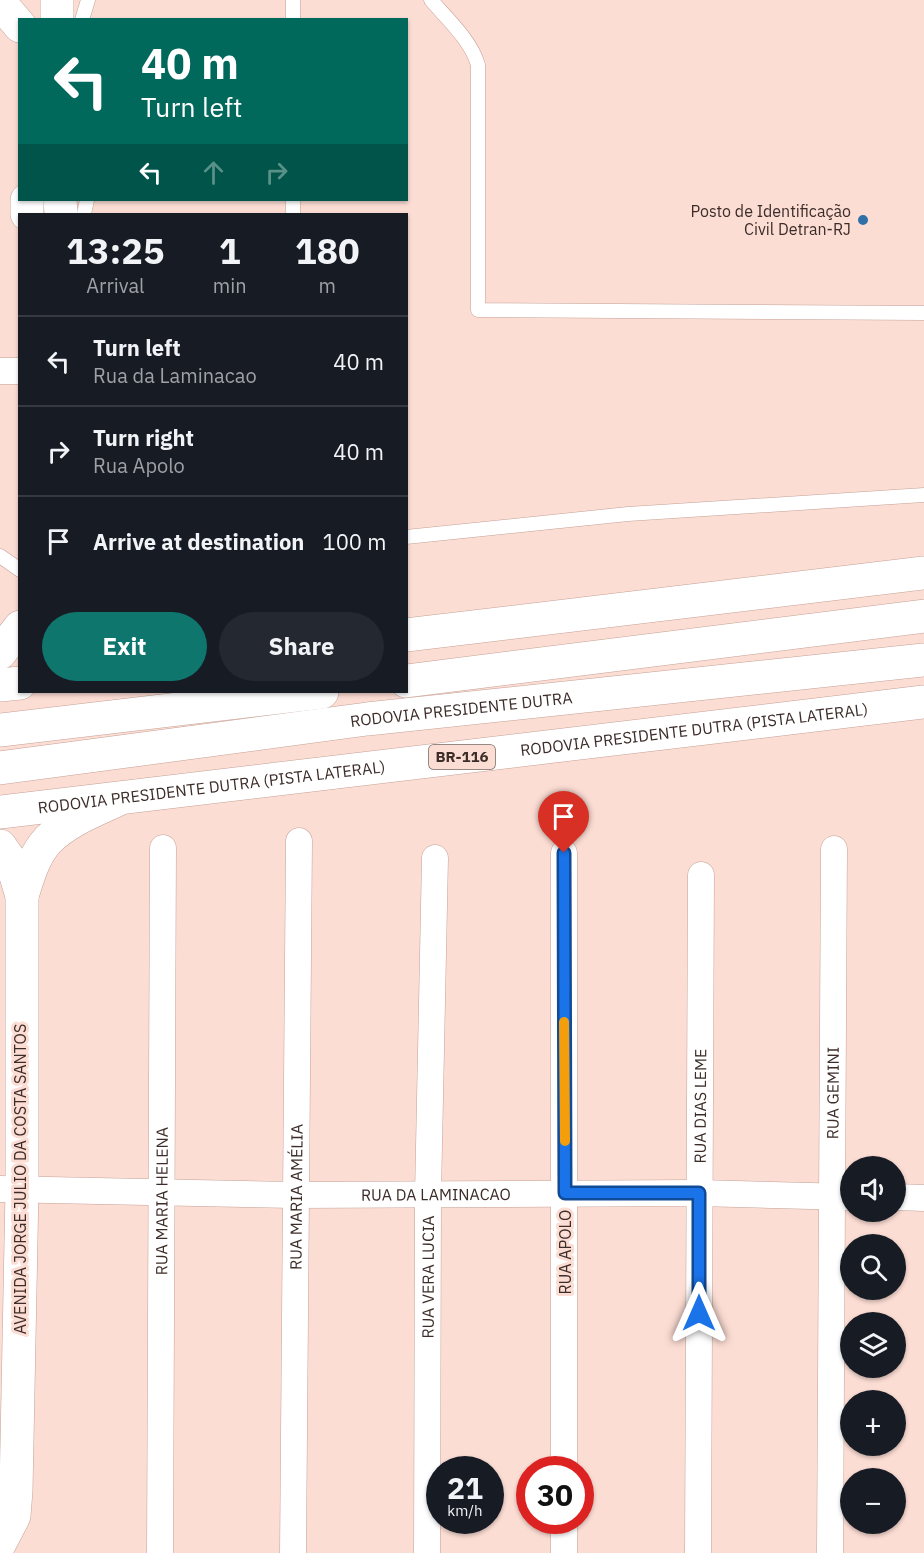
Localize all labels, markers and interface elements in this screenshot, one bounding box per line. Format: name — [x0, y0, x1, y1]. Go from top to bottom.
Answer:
text: 40 m — [141, 36, 239, 91]
icon: left — [42, 42, 120, 120]
text: Turn left — [141, 89, 242, 124]
icon: left — [134, 156, 167, 189]
icon: ahead — [197, 156, 230, 189]
icon: right — [260, 156, 293, 189]
place label: Posto de Identificação Civil Detran-RJ — [691, 201, 851, 239]
marker: Posto de Identificação Civil Detran-RJ — [856, 213, 870, 227]
text: 13:25 — [66, 227, 165, 274]
text: 1 — [219, 227, 241, 274]
text: 180 — [295, 227, 360, 274]
text: Arrival — [86, 272, 145, 299]
text: min — [213, 272, 247, 299]
text: m — [319, 272, 336, 299]
text: Turn left — [93, 333, 181, 362]
icon: left — [42, 345, 75, 378]
text: 40 m — [333, 347, 384, 376]
text: Rua da Laminacao — [93, 362, 257, 389]
text: Turn right — [93, 423, 194, 452]
icon: right — [42, 435, 75, 468]
text: 40 m — [333, 437, 384, 466]
text: Rua Apolo — [93, 452, 185, 479]
icon: arrive — [42, 525, 75, 558]
text: Arrive at destination — [93, 527, 304, 556]
text: 100 m — [322, 527, 386, 556]
button: Exit — [42, 612, 207, 681]
button: Share — [219, 612, 384, 681]
street label: RODOVIA PRESIDENTE DUTRA — [349, 687, 573, 731]
street label: RODOVIA PRESIDENTE DUTRA (PISTA LATERAL) — [519, 699, 869, 760]
road number: BR-116 — [429, 745, 495, 769]
street label: RODOVIA PRESIDENTE DUTRA (PISTA LATERAL) — [37, 756, 386, 817]
pin — [538, 791, 589, 853]
icon: arrive — [547, 800, 580, 833]
street label: AVENIDA JORGE JULIO DA COSTA SANTOS — [10, 1024, 30, 1334]
street label: RUA GEMINI — [822, 1047, 843, 1139]
street label: RUA DIAS LEME — [690, 1048, 710, 1164]
street label: RUA MARIA AMÉLIA — [285, 1124, 307, 1270]
street label: RUA MARIA HELENA — [151, 1127, 172, 1275]
map controls — [840, 1156, 906, 1534]
button: sound — [840, 1156, 906, 1222]
street label: RUA DA LAMINACAO — [361, 1184, 511, 1205]
street label: RUA APOLO — [555, 1210, 575, 1294]
street label: RUA VERA LUCIA — [418, 1215, 438, 1339]
button: search — [840, 1234, 906, 1300]
position arrow — [667, 1281, 731, 1345]
button: layers — [840, 1312, 906, 1378]
button: + — [840, 1390, 906, 1456]
speed limit sign: 30 — [516, 1456, 594, 1534]
text: 21 — [447, 1468, 483, 1507]
button: − — [840, 1468, 906, 1534]
text: km/h — [447, 1501, 483, 1520]

